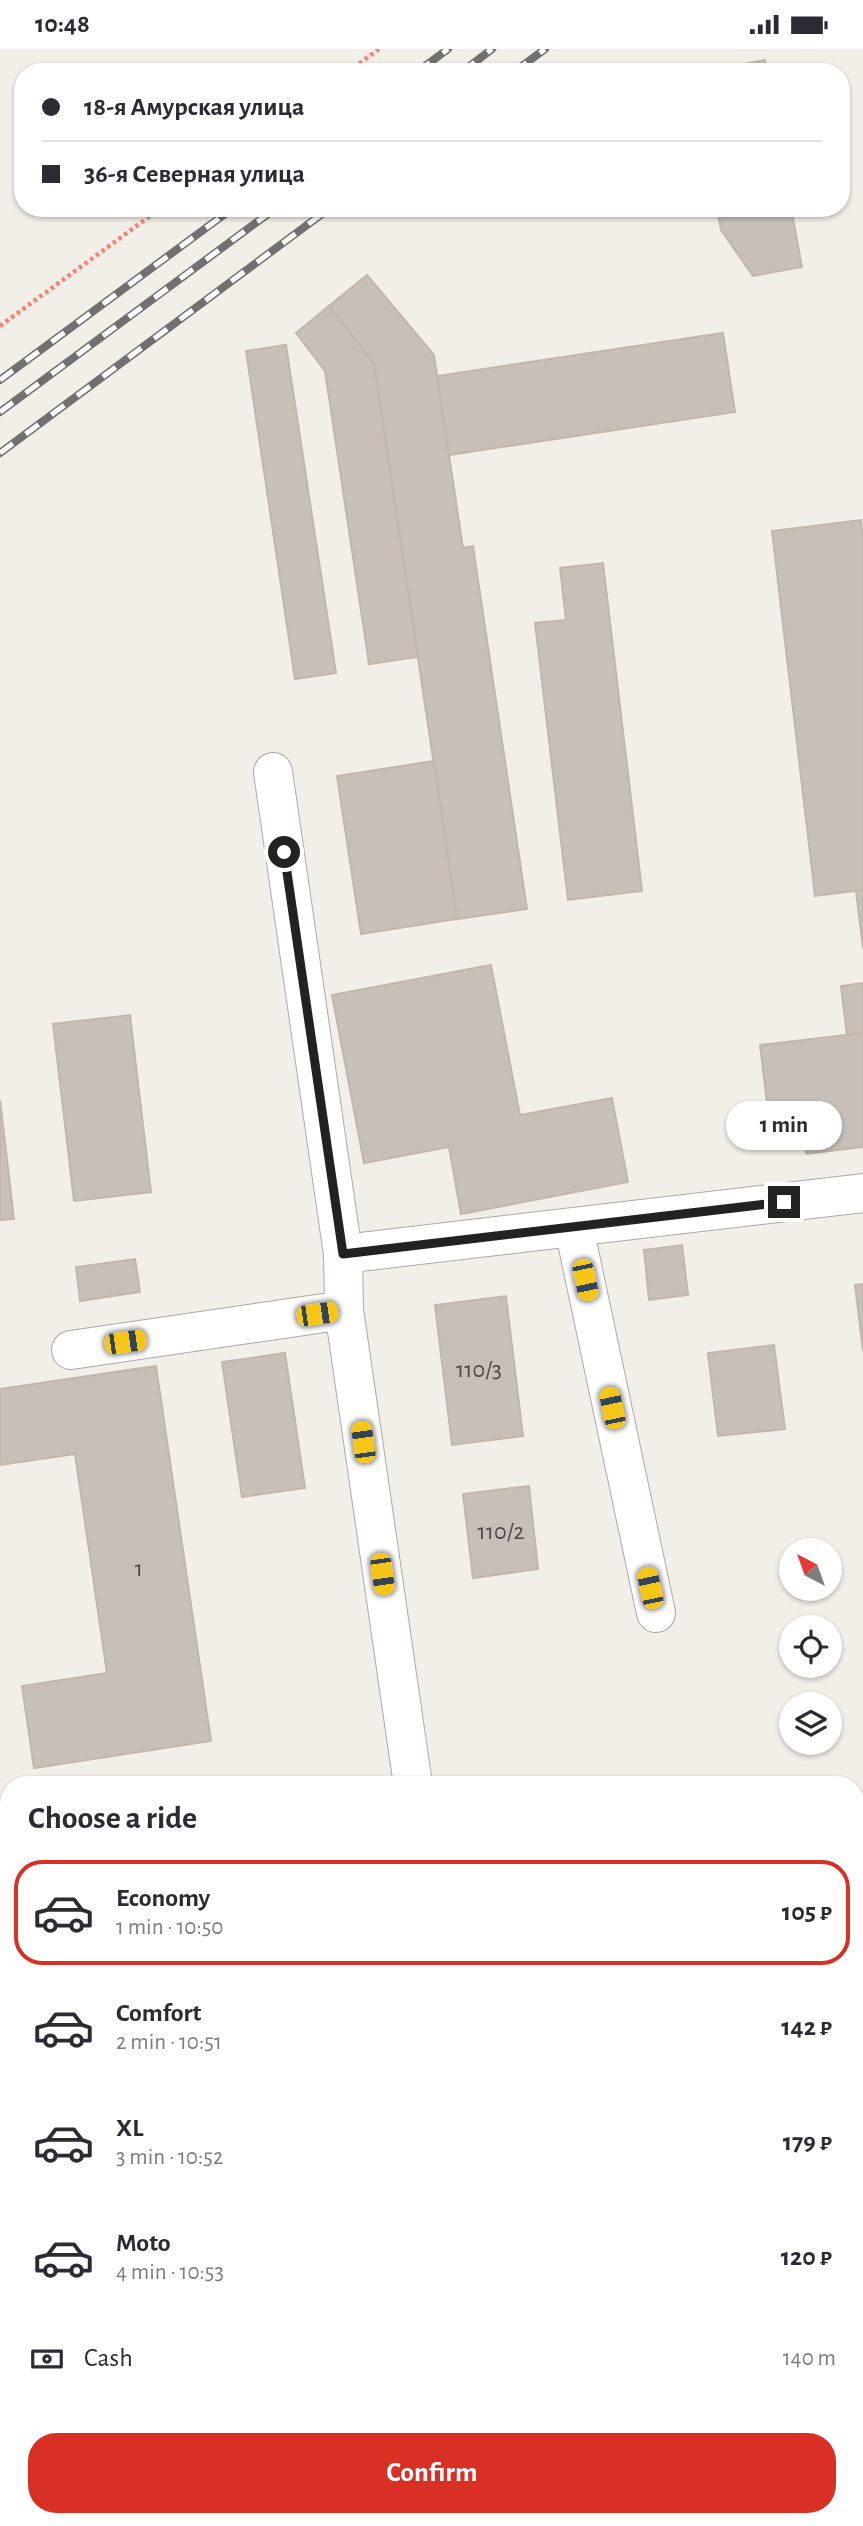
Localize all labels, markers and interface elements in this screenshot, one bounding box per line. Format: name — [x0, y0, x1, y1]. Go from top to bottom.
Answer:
text: 10:48 — [35, 11, 90, 37]
text: 18-я Амурская улица — [84, 94, 304, 120]
text: 36-я Северная улица — [84, 161, 305, 187]
route start — [268, 836, 300, 868]
callout: 1 min — [726, 1101, 842, 1149]
text: 1 min — [760, 1114, 808, 1137]
route end — [768, 1186, 800, 1218]
car — [571, 1257, 600, 1303]
car — [295, 1301, 340, 1327]
car — [103, 1329, 148, 1355]
house number: 110/3 — [456, 1358, 502, 1382]
car — [598, 1385, 627, 1431]
car — [350, 1420, 377, 1464]
house number: 110/2 — [478, 1520, 525, 1544]
north arrow — [779, 1538, 842, 1601]
map controls — [779, 1538, 842, 1755]
car — [369, 1552, 396, 1596]
house number: 1 — [135, 1557, 143, 1581]
car — [636, 1565, 665, 1611]
button: locate — [779, 1615, 842, 1678]
button: layers — [779, 1692, 842, 1755]
text: Choose a ride — [28, 1802, 197, 1834]
icon: car — [32, 1881, 95, 1944]
text: Economy — [116, 1885, 210, 1911]
text: 105 ₽ — [782, 1899, 832, 1925]
text: 1 min · 10:50 — [116, 1916, 223, 1939]
icon: car — [32, 1996, 95, 2059]
text: Comfort — [116, 2000, 201, 2026]
text: 142 ₽ — [781, 2014, 832, 2040]
text: 2 min · 10:51 — [116, 2031, 222, 2054]
icon: car — [32, 2111, 95, 2174]
text: XL — [116, 2115, 143, 2141]
text: 179 ₽ — [783, 2129, 832, 2155]
text: 3 min · 10:52 — [116, 2146, 223, 2169]
icon: car — [32, 2226, 95, 2289]
text: Moto — [116, 2230, 171, 2256]
text: 120 ₽ — [781, 2244, 832, 2270]
text: 4 min · 10:53 — [116, 2261, 224, 2284]
icon: cash — [28, 2340, 66, 2378]
text: Cash — [84, 2345, 133, 2371]
text: 140 m — [783, 2347, 836, 2370]
button: Confirm — [28, 2433, 836, 2513]

